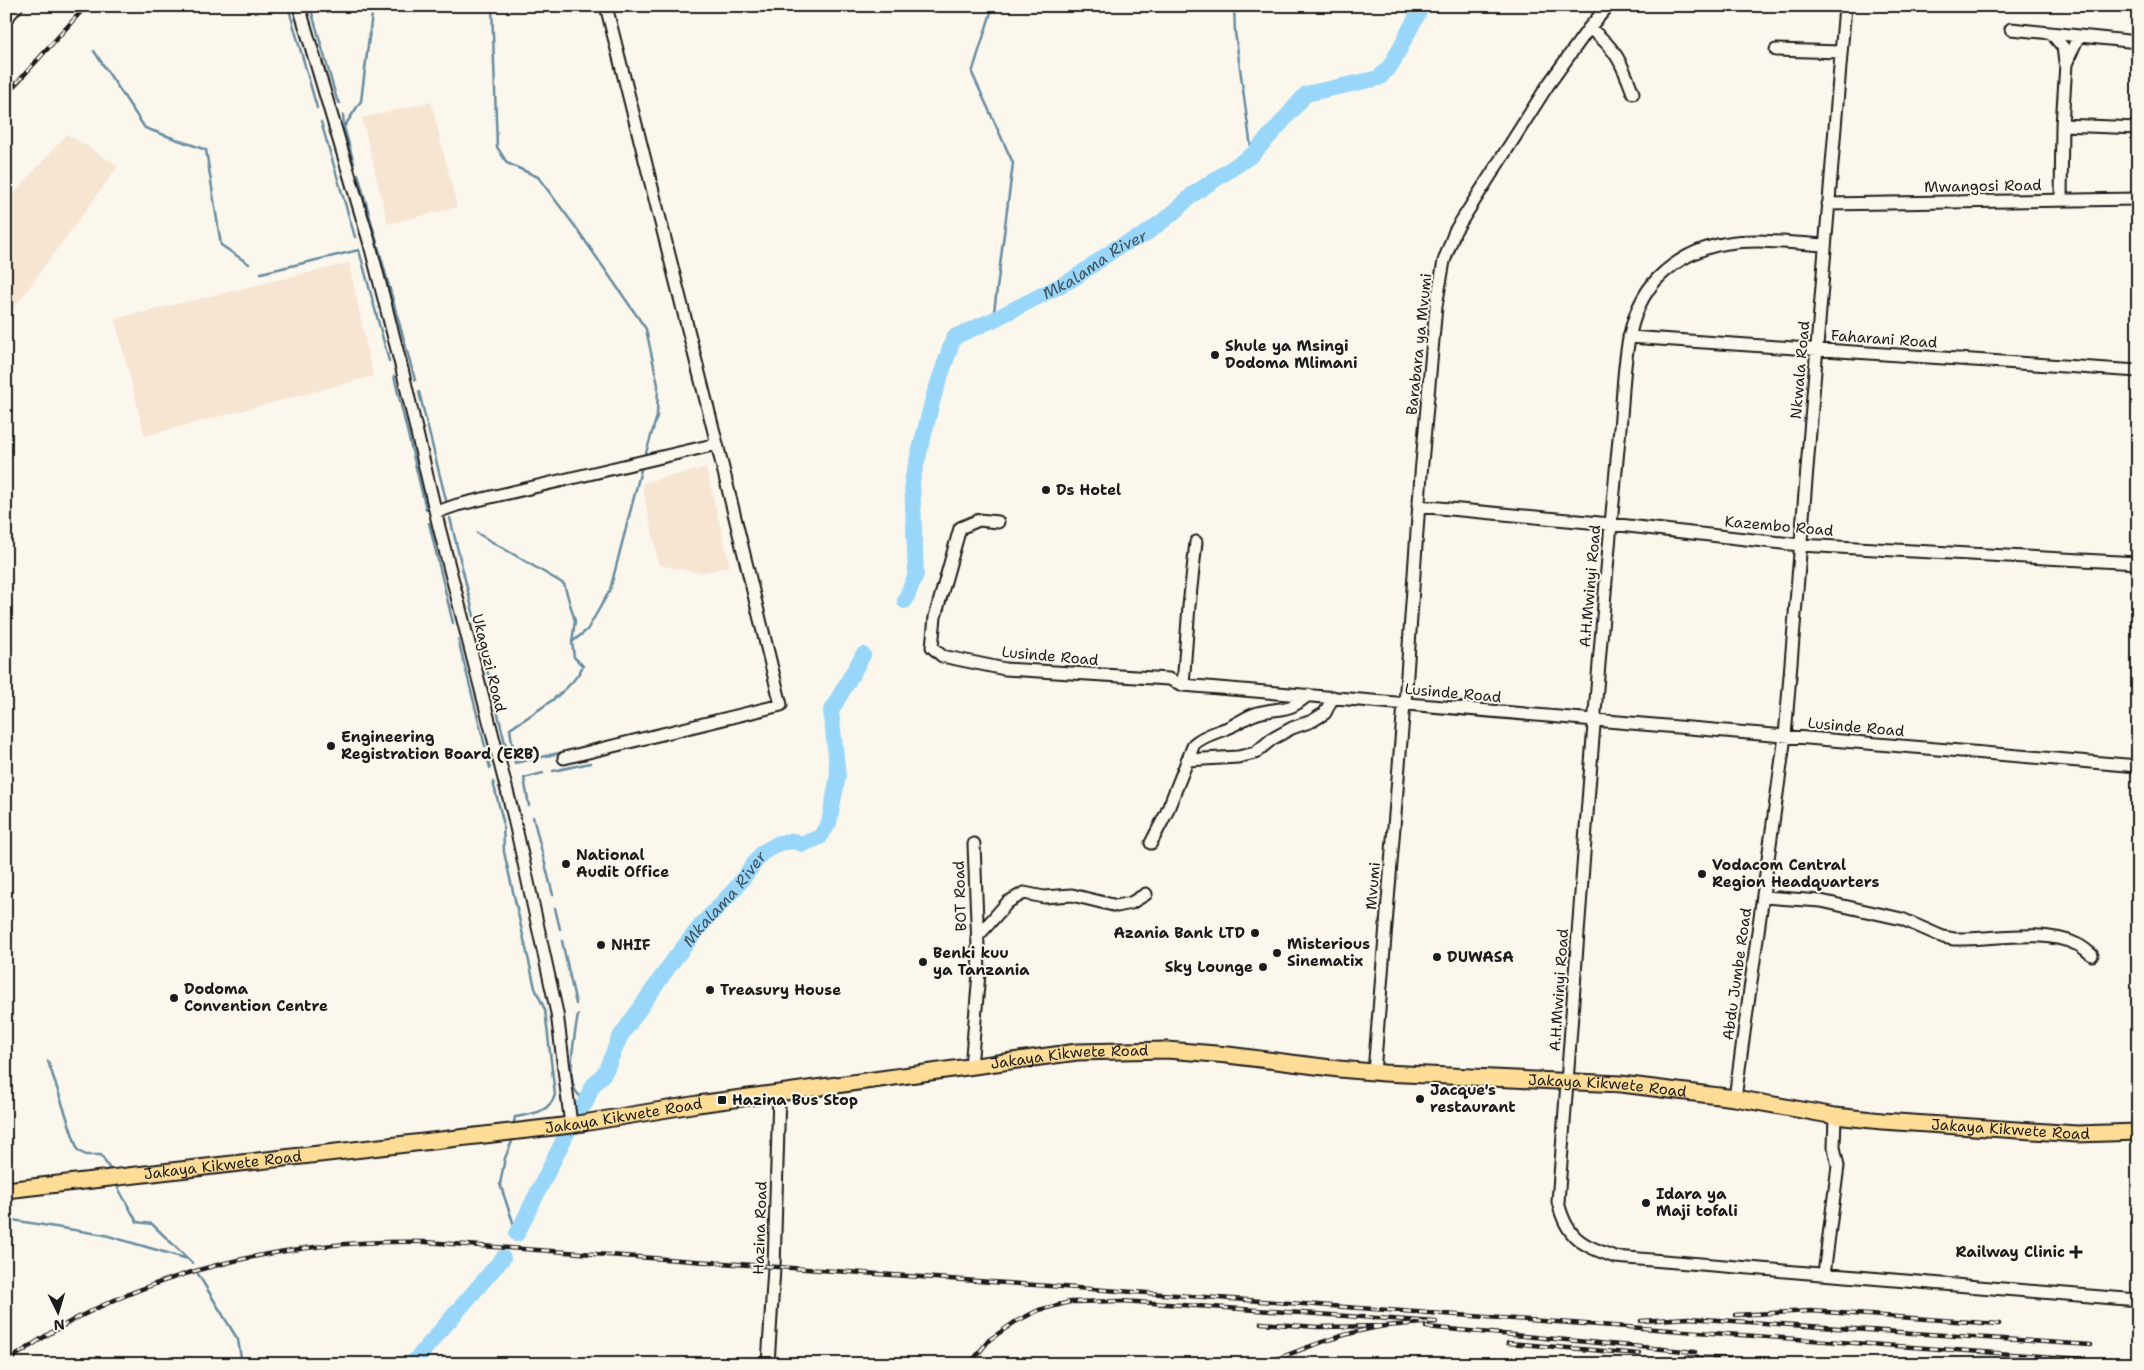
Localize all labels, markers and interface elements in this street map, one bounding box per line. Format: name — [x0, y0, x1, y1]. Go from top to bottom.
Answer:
street label: Mwangosi Road — [1924, 175, 2042, 197]
water label: Mkalama River — [1038, 224, 1151, 304]
street label: Barabara ya Mvumi — [1402, 272, 1436, 416]
street label: Nkwala Road — [1786, 320, 1814, 420]
street label: Faharani Road — [1830, 325, 1938, 353]
place label: Shule ya Msingi Dodoma Mlimani — [1225, 336, 1357, 373]
marker: Shule ya Msingi Dodoma Mlimani — [1209, 349, 1221, 361]
place label: Ds Hotel — [1056, 480, 1121, 500]
marker: Ds Hotel — [1040, 484, 1052, 496]
street label: Kazembo Road — [1724, 511, 1835, 541]
street label: A.H.Mwinyi Road — [1575, 523, 1605, 648]
street label: Ukaguzi Road — [467, 612, 511, 715]
street label: Lusinde Road — [1001, 642, 1100, 670]
street label: Lusinde Road — [1404, 679, 1503, 707]
street label: Lusinde Road — [1807, 713, 1906, 741]
place label: Engineering Registration Board (ERB) — [341, 727, 540, 764]
marker: Engineering Registration Board (ERB) — [325, 740, 337, 752]
place label: National Audit Office — [576, 845, 669, 882]
water label: Mkalama River — [678, 846, 771, 951]
place label: Vodacom Central Region Headquarters — [1712, 855, 1879, 892]
marker: National Audit Office — [560, 858, 572, 870]
street label: BOT Road — [949, 860, 971, 932]
street label: Mvumi — [1361, 861, 1385, 911]
marker: Vodacom Central Region Headquarters — [1696, 868, 1708, 880]
street label: Abdu Jumbe Road — [1718, 906, 1756, 1041]
place label: Azania Bank LTD — [1113, 923, 1245, 943]
marker: Azania Bank LTD — [1249, 927, 1261, 939]
street label: A.H.Mwinyi Road — [1545, 928, 1573, 1052]
place label: Misterious Sinematix — [1287, 934, 1370, 971]
place label: NHIF — [611, 935, 651, 955]
marker: NHIF — [595, 939, 607, 951]
place label: Benki kuu ya Tanzania — [933, 943, 1030, 980]
marker: Misterious Sinematix — [1271, 947, 1283, 959]
place label: DUWASA — [1447, 947, 1514, 967]
marker: DUWASA — [1431, 951, 1443, 963]
marker: Benki kuu ya Tanzania — [917, 956, 929, 968]
place label: Sky Lounge — [1165, 957, 1253, 977]
marker: Sky Lounge — [1257, 961, 1269, 973]
place label: Dodoma Convention Centre — [184, 979, 328, 1016]
place label: Treasury House — [720, 980, 841, 1000]
marker: Treasury House — [704, 984, 716, 996]
marker: Dodoma Convention Centre — [168, 992, 180, 1004]
street label: Jakaya Kikwete Road — [989, 1040, 1149, 1074]
street label: Jakaya Kikwete Road — [1528, 1070, 1688, 1102]
place label: Jacque's restaurant — [1430, 1080, 1515, 1117]
place label: Hazina Bus Stop — [732, 1090, 858, 1110]
street label: Jakaya Kikwete Road — [544, 1093, 704, 1138]
marker: Jacque's restaurant — [1414, 1093, 1426, 1105]
marker: Hazina Bus Stop — [716, 1094, 728, 1106]
street label: Jakaya Kikwete Road — [1930, 1114, 2091, 1144]
street label: Jakaya Kikwete Road — [142, 1146, 303, 1184]
street label: Hazina Road — [748, 1180, 772, 1275]
place label: Idara ya Maji tofali — [1656, 1184, 1738, 1221]
marker: Idara ya Maji tofali — [1640, 1197, 1652, 1209]
place label: Railway Clinic — [1956, 1242, 2065, 1262]
marker: Railway Clinic — [2069, 1245, 2083, 1259]
north arrow — [32, 1288, 82, 1338]
text: N — [53, 1316, 65, 1334]

